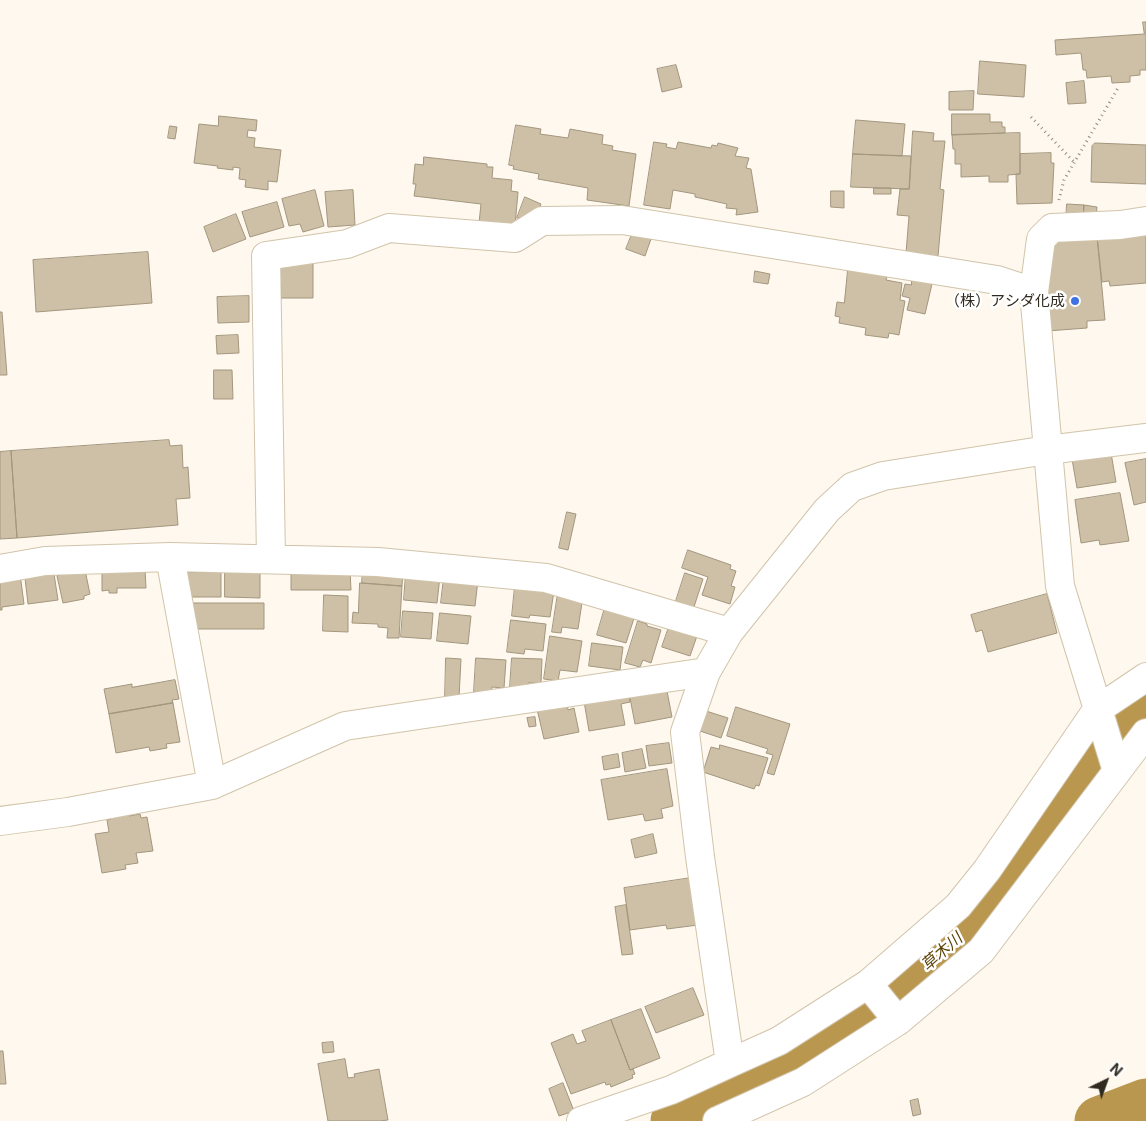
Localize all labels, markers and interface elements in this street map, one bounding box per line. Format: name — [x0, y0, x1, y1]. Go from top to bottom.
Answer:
place label: （株）アシダ化成 — [945, 292, 1065, 310]
marker: （株）アシダ化成 — [1069, 295, 1081, 307]
water label: 草木川 — [918, 929, 966, 975]
north arrow — [1081, 1056, 1131, 1106]
text: N — [1107, 1060, 1126, 1079]

